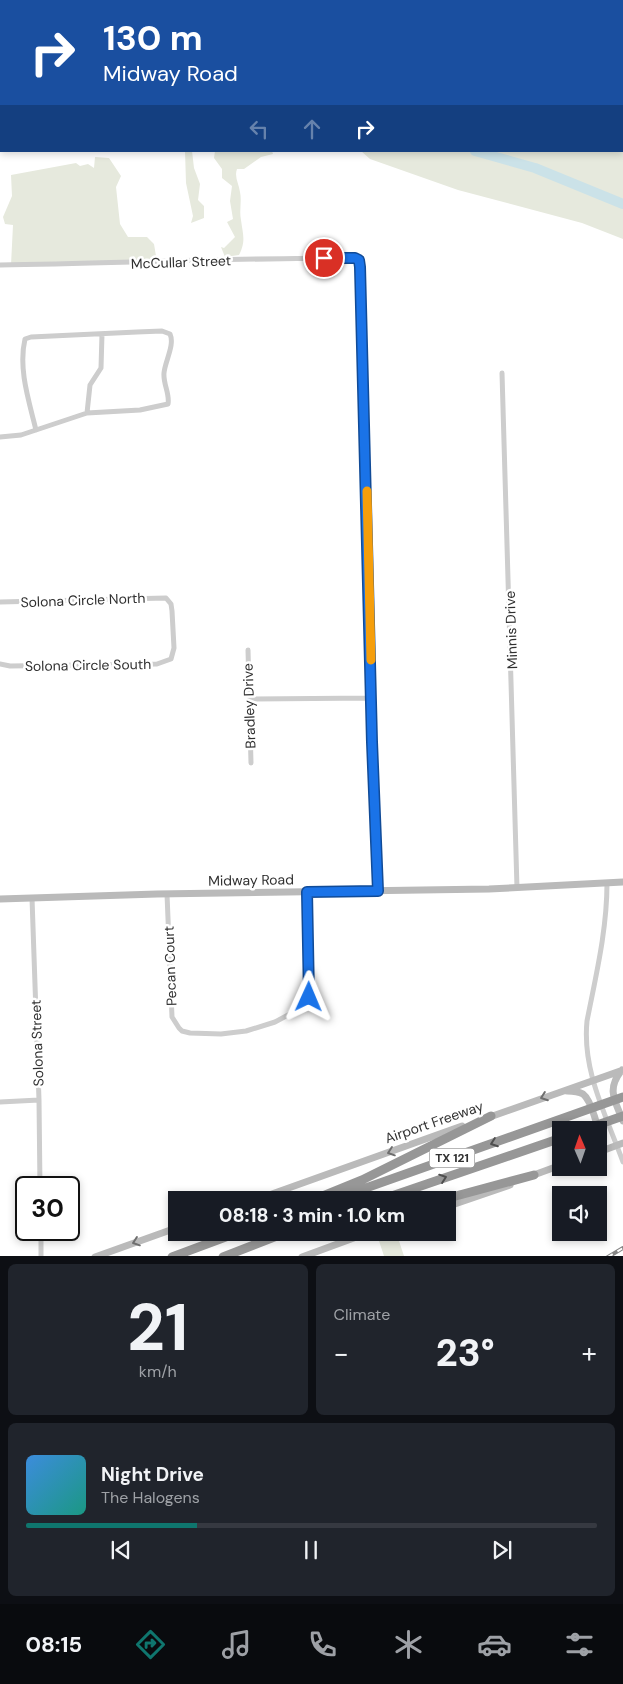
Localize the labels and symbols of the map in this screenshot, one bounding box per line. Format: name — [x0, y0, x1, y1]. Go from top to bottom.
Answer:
pin — [303, 237, 345, 279]
street label: McCullar Street — [131, 251, 231, 273]
street label: Solona Circle North — [20, 589, 146, 611]
street label: Minnis Drive — [501, 590, 521, 670]
street label: Solona Circle South — [25, 655, 151, 675]
street label: Bradley Drive — [239, 663, 259, 749]
street label: Midway Road — [208, 870, 294, 890]
street label: Pecan Court — [160, 926, 180, 1006]
position arrow — [282, 970, 334, 1022]
street label: Solona Street — [26, 999, 48, 1087]
one-way arrow — [540, 1091, 549, 1101]
street label: Airport Freeway — [382, 1097, 486, 1147]
north arrow — [552, 1121, 608, 1176]
one-way arrow — [490, 1137, 499, 1147]
one-way arrow — [387, 1146, 396, 1156]
road number: TX 121 — [430, 1148, 474, 1168]
one-way arrow — [438, 1174, 447, 1184]
speed limit sign: 30 — [15, 1176, 80, 1241]
one-way arrow — [132, 1236, 140, 1246]

